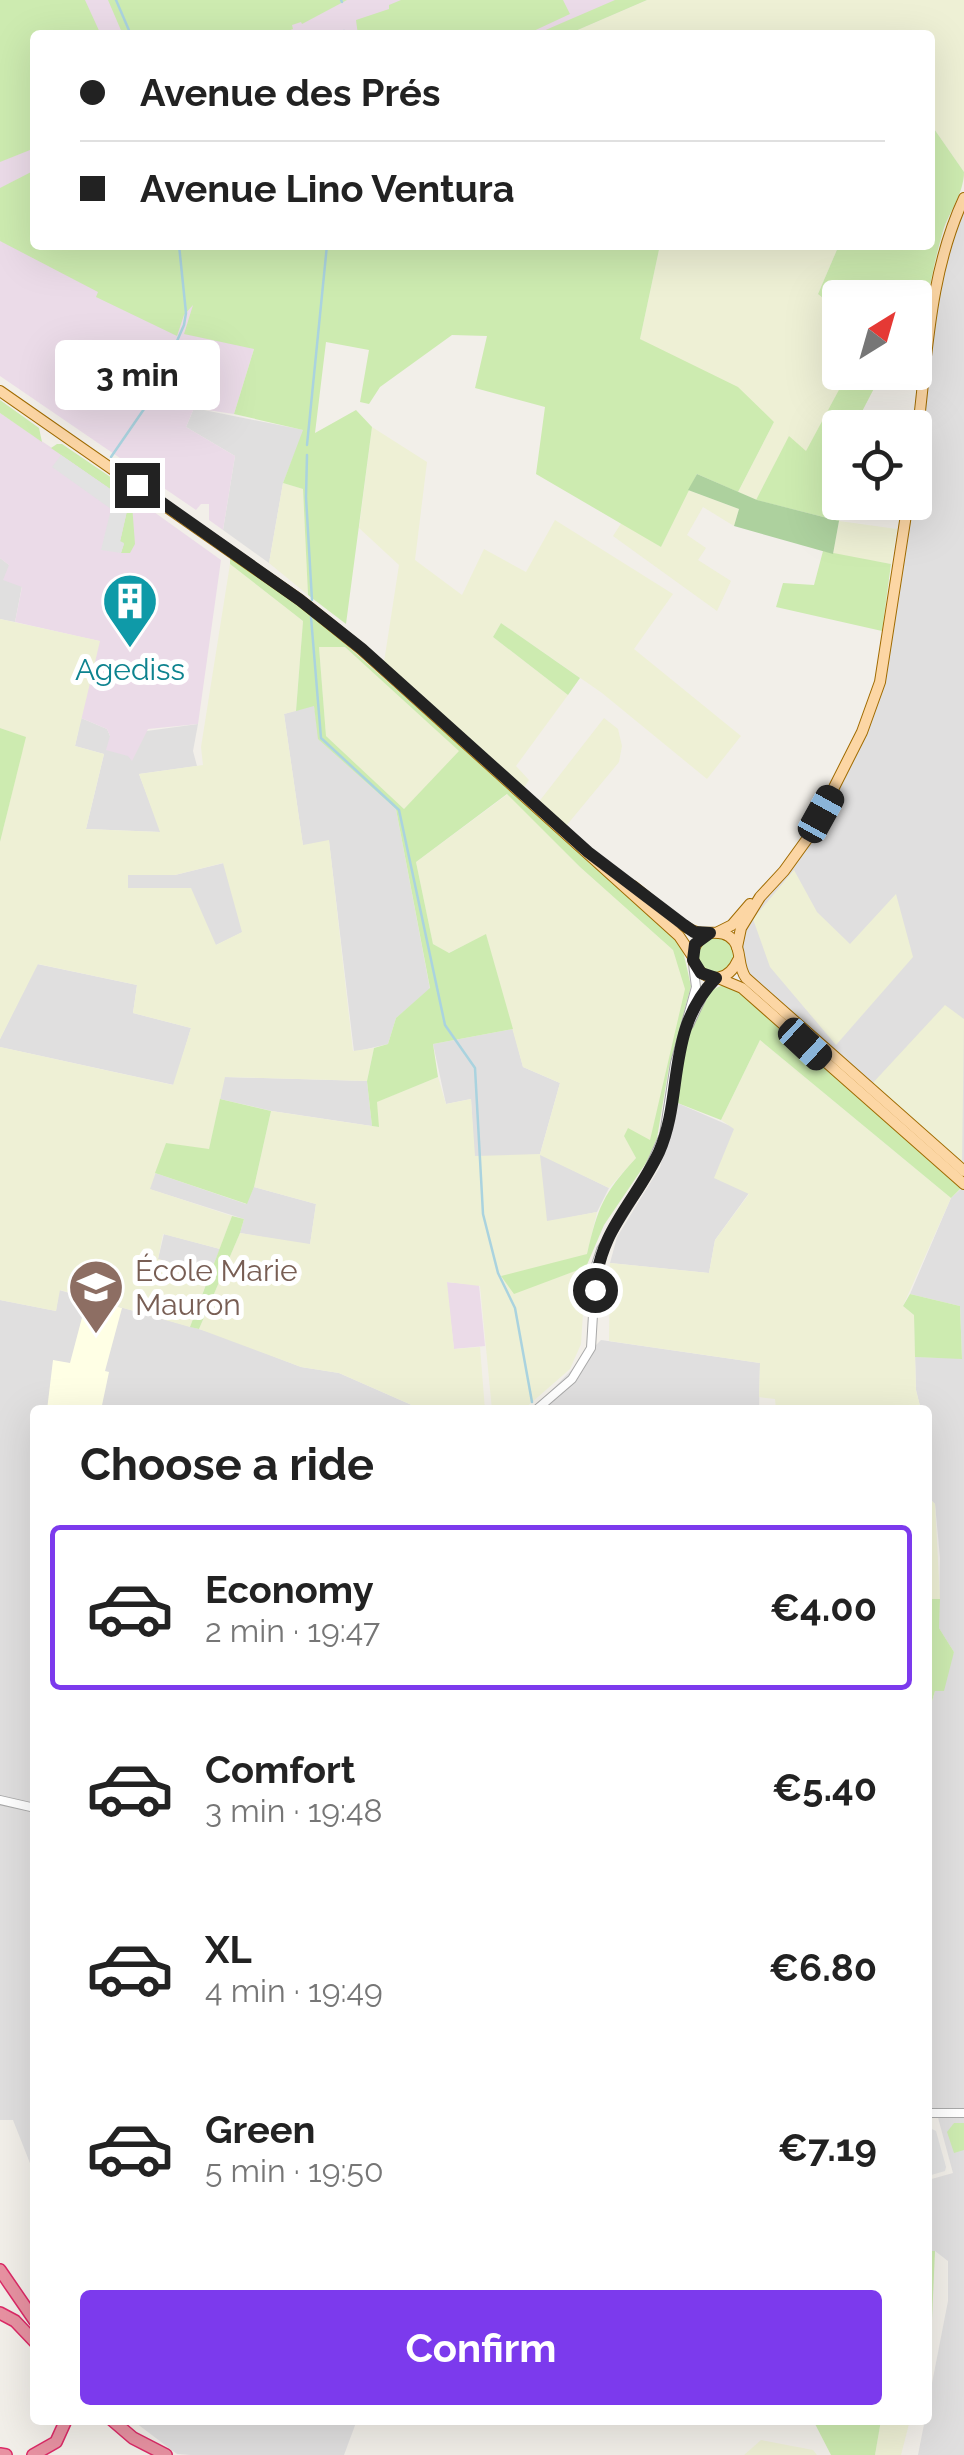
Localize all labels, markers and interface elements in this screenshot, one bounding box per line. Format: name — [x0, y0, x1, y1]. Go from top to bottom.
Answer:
text: Avenue des Prés — [140, 70, 440, 115]
text: Avenue Lino Ventura — [140, 166, 514, 211]
north arrow — [822, 280, 932, 390]
map controls — [822, 280, 932, 520]
callout: 3 min — [54, 340, 220, 410]
text: 3 min — [96, 356, 179, 393]
button: locate — [822, 410, 932, 520]
route end — [115, 463, 160, 508]
building icon: Agediss — [100, 571, 160, 650]
place label: Agediss — [75, 652, 185, 687]
car — [793, 780, 849, 848]
car — [773, 1013, 837, 1075]
place label: École Marie Mauron — [135, 1253, 298, 1322]
school or university icon: École Marie Mauron — [66, 1257, 126, 1336]
route start — [573, 1268, 618, 1313]
text: Choose a ride — [80, 1438, 374, 1491]
icon: car — [85, 1563, 175, 1653]
text: Economy — [205, 1567, 374, 1612]
text: €4.00 — [770, 1585, 877, 1630]
text: 2 min · 19:47 — [205, 1612, 380, 1649]
icon: car — [85, 1743, 175, 1833]
text: Comfort — [205, 1747, 355, 1792]
text: €5.40 — [772, 1765, 877, 1810]
text: 3 min · 19:48 — [205, 1792, 383, 1829]
icon: car — [85, 1923, 175, 2013]
text: XL — [205, 1927, 252, 1972]
text: €6.80 — [769, 1945, 877, 1990]
text: 4 min · 19:49 — [205, 1972, 383, 2009]
icon: car — [85, 2103, 175, 2193]
text: Green — [205, 2107, 315, 2152]
text: €7.19 — [778, 2125, 877, 2170]
text: 5 min · 19:50 — [205, 2152, 384, 2189]
button: Confirm — [80, 2290, 882, 2405]

